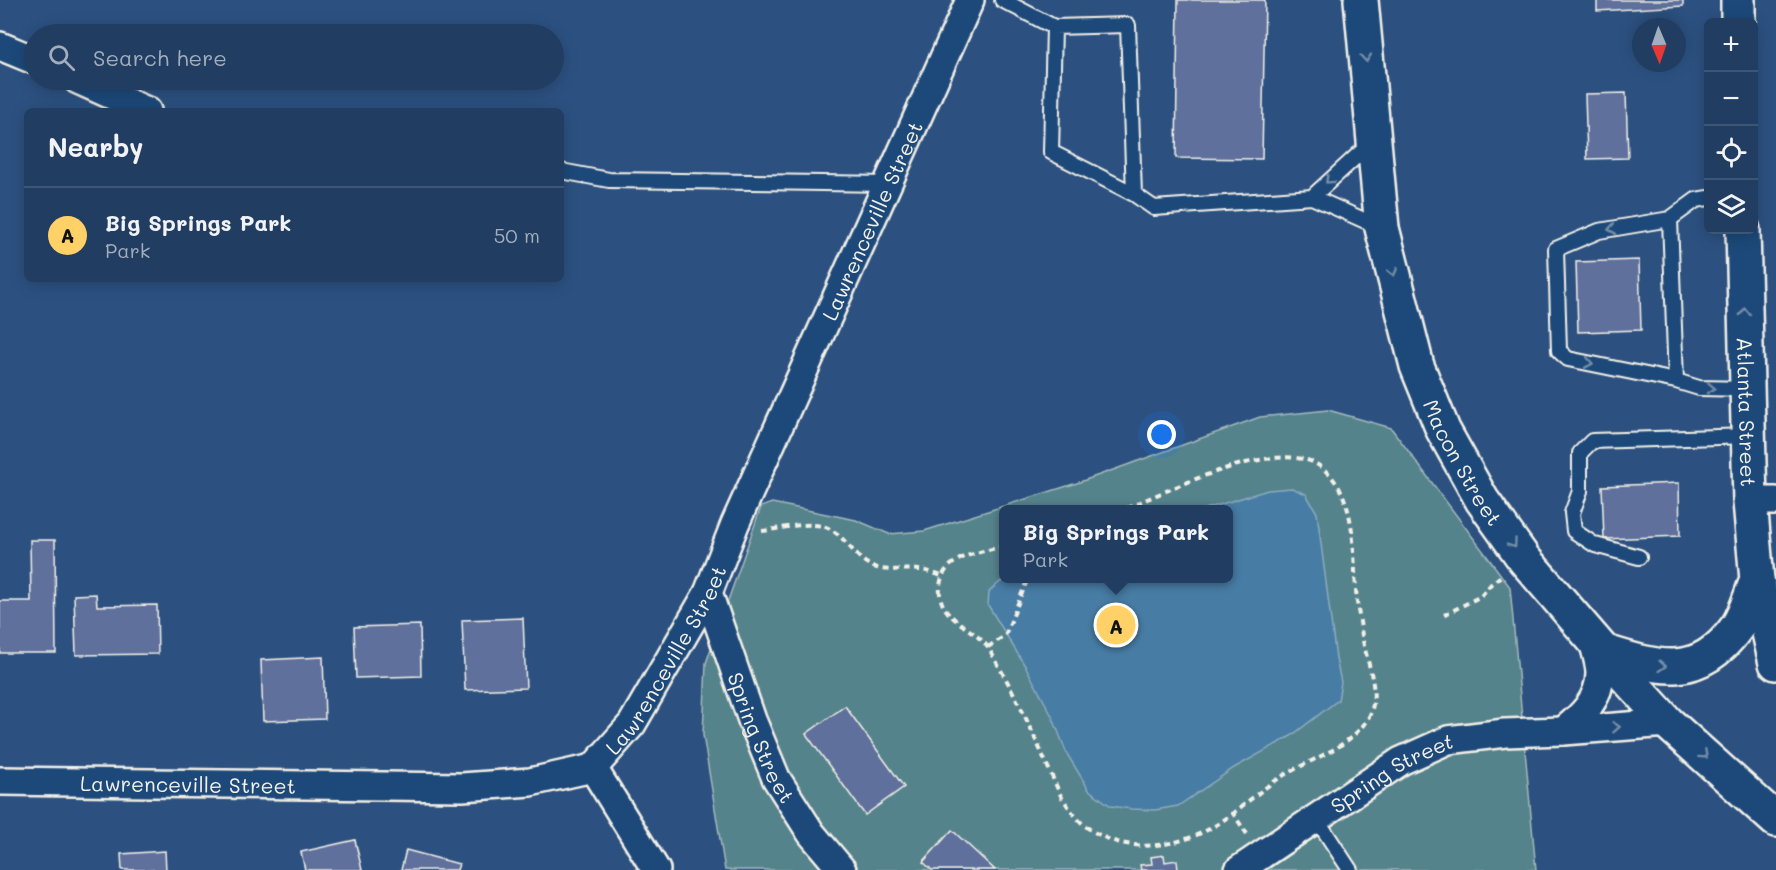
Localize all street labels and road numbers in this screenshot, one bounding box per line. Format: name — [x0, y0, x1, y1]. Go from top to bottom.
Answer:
street label: Lawrenceville Street — [815, 116, 928, 324]
street label: Atlanta Street — [1732, 337, 1763, 487]
street label: Macon Street — [1418, 395, 1509, 530]
street label: Lawrenceville Street — [598, 561, 731, 759]
street label: Spring Street — [723, 668, 802, 808]
street label: Spring Street — [1325, 726, 1454, 818]
street label: Lawrenceville Street — [80, 769, 296, 798]

